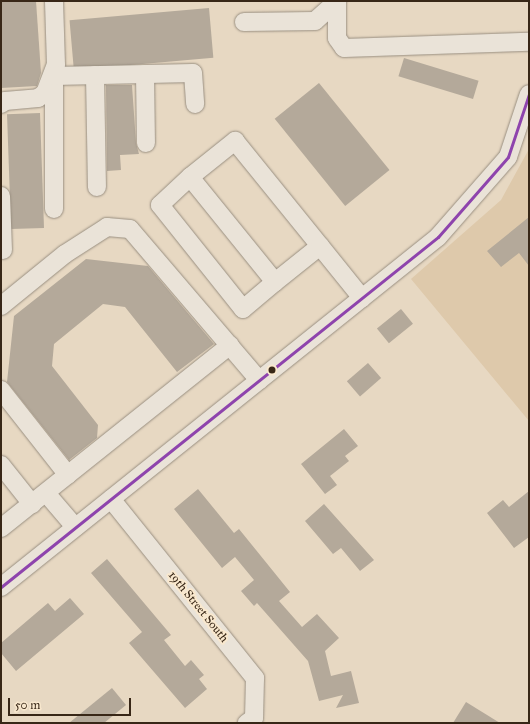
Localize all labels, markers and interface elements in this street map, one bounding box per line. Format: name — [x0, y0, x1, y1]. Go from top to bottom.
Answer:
unlabelled marker — [267, 365, 277, 375]
street label: 19th Street South — [165, 569, 231, 645]
scale bar — [10, 690, 133, 716]
text: 50 m — [15, 698, 40, 712]

